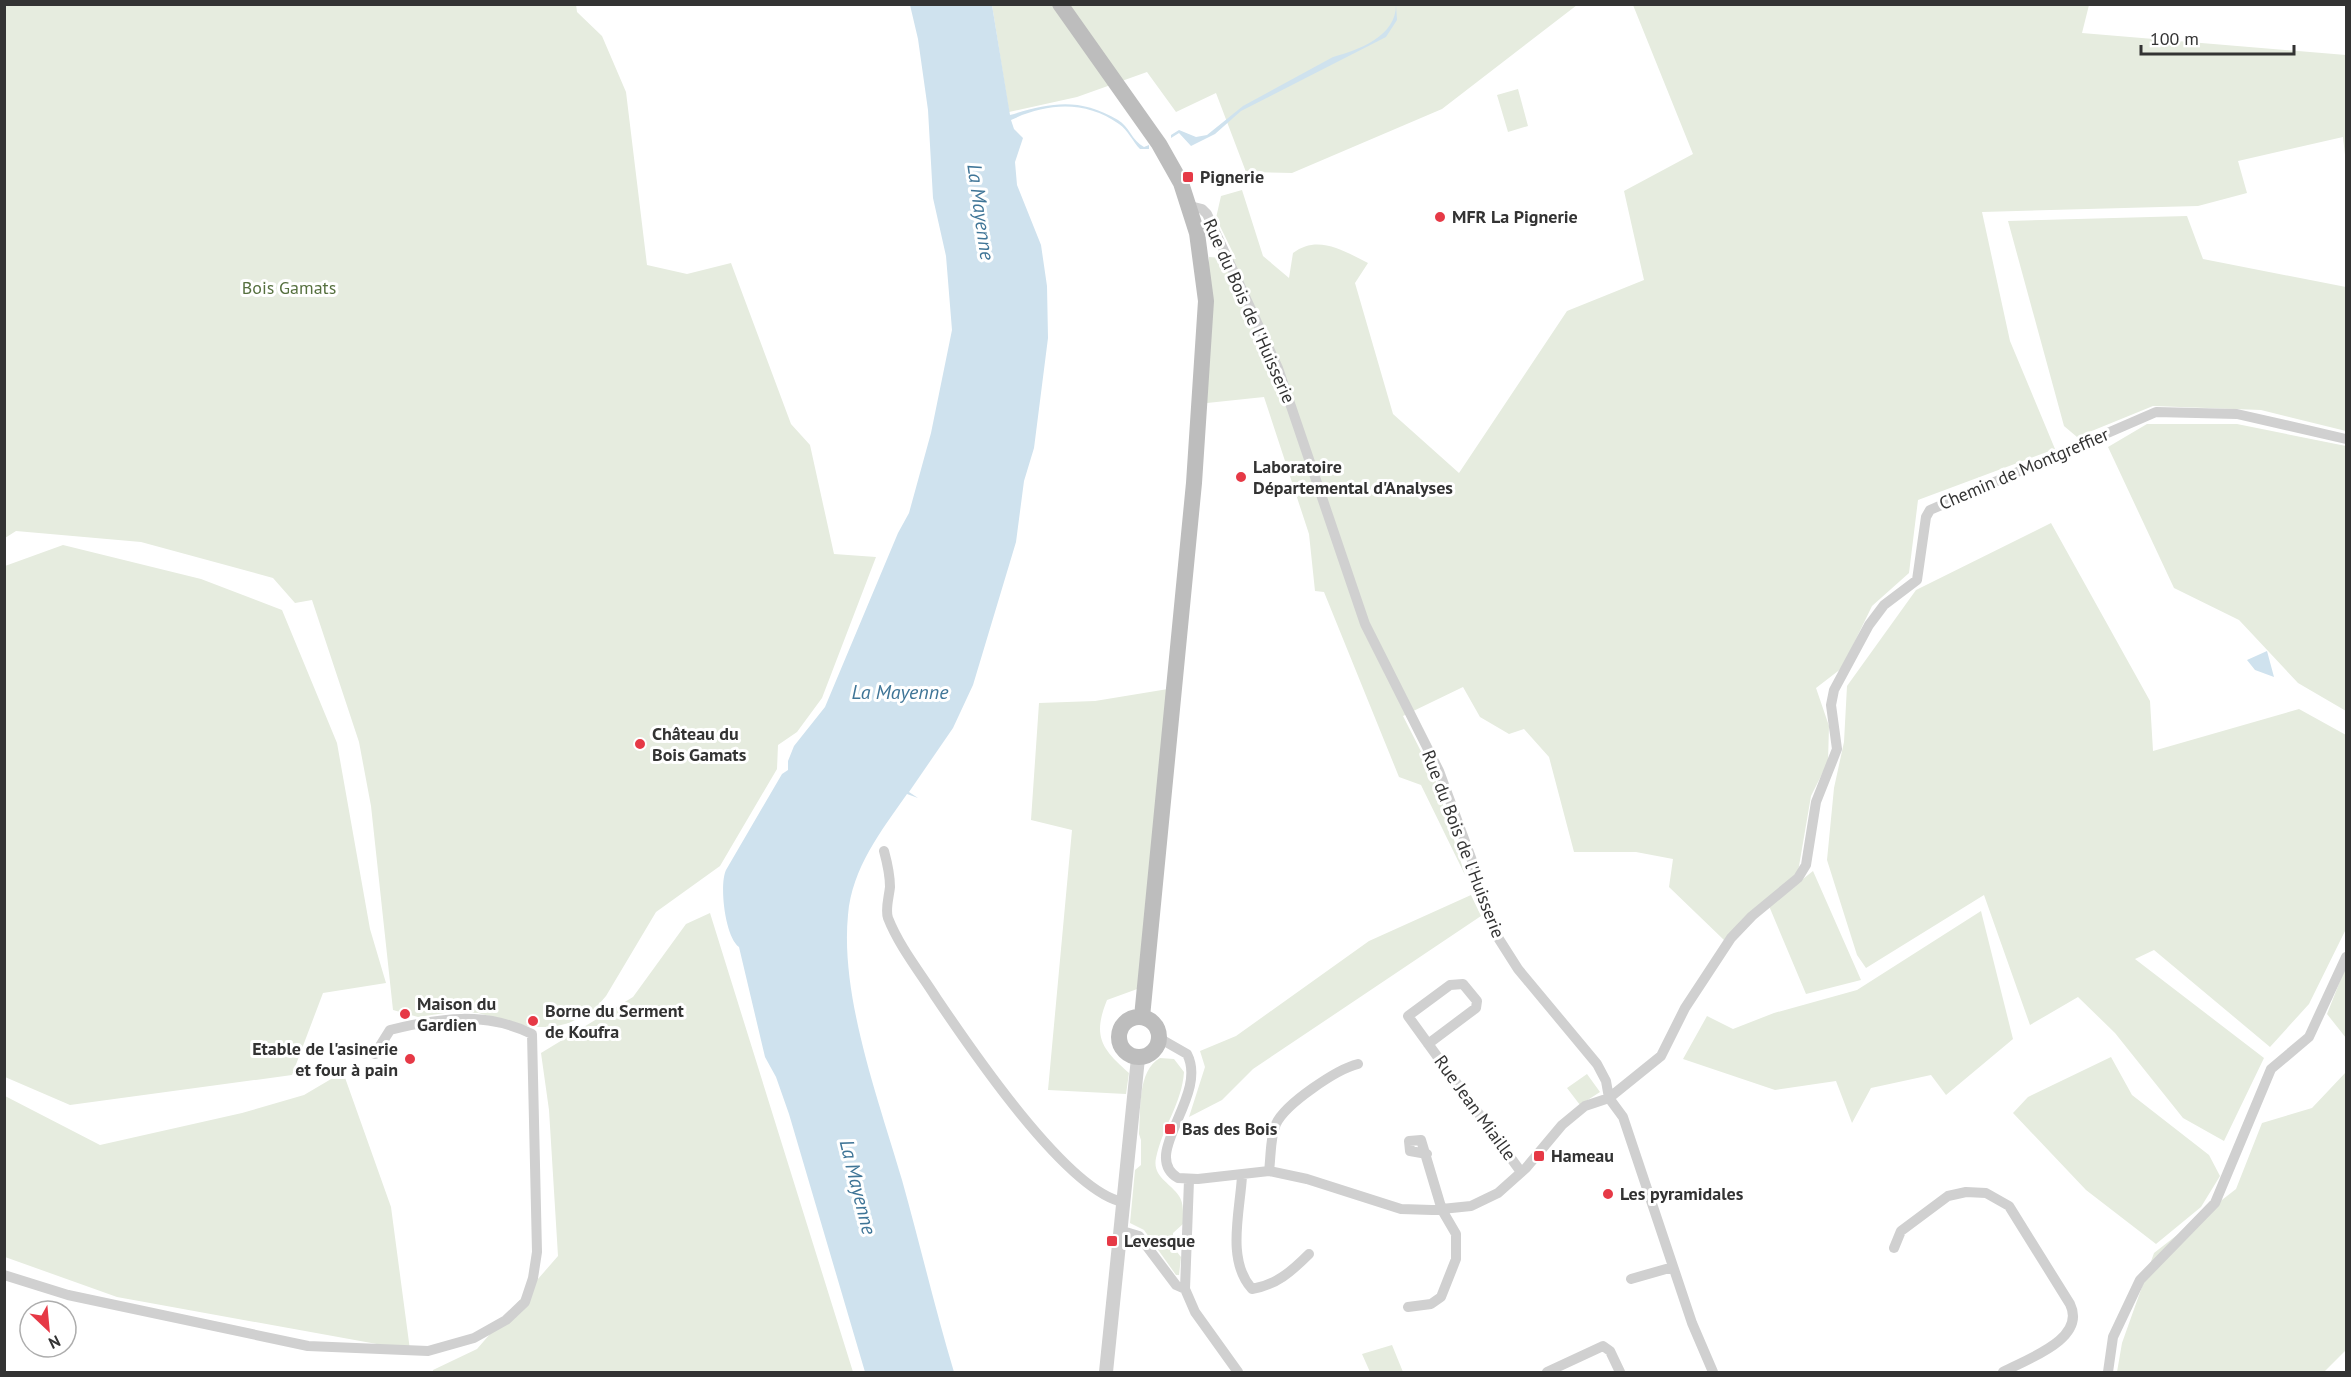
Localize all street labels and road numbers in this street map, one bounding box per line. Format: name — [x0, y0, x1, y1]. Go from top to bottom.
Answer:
street label: Rue du Bois de l'Huisserie — [1198, 215, 1301, 407]
street label: Chemin de Montgreffier — [1935, 422, 2112, 515]
street label: Rue du Bois de l'Huisserie — [1417, 747, 1510, 941]
street label: Rue Jean Miaille — [1429, 1051, 1521, 1165]

